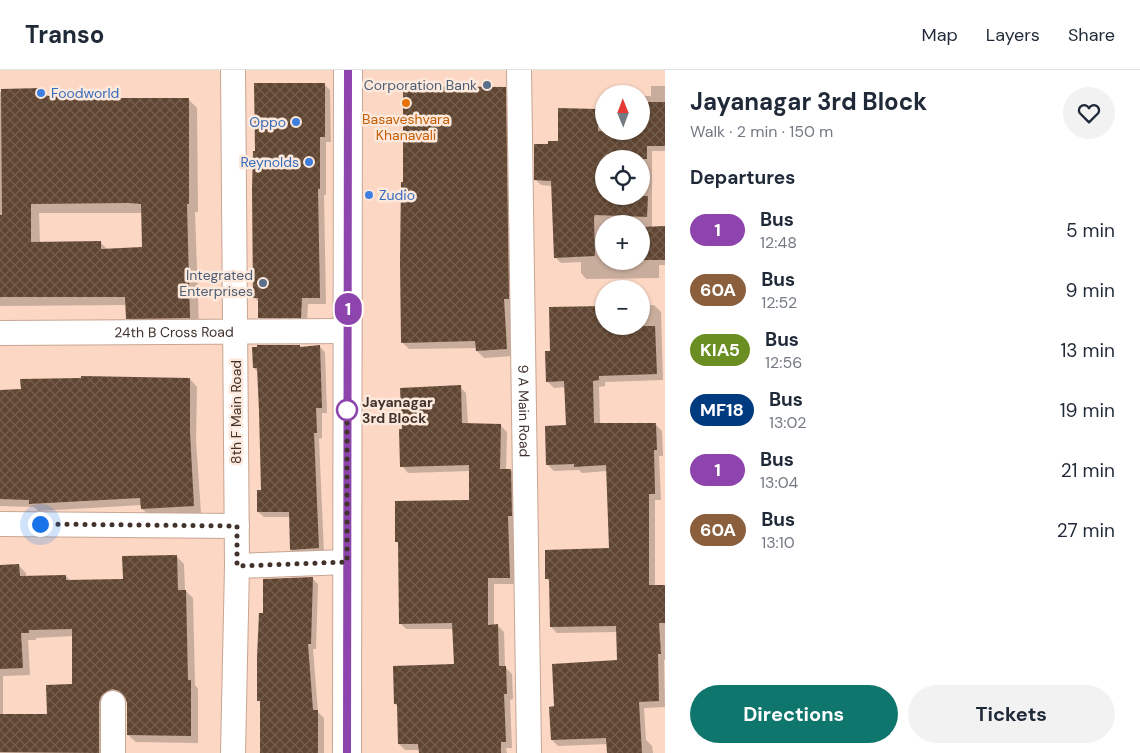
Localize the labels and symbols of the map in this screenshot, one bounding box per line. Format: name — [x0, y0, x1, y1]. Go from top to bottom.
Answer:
place label: Corporation Bank — [364, 76, 477, 94]
marker: Corporation Bank — [481, 79, 493, 91]
place label: Foodworld — [51, 84, 119, 102]
north arrow — [595, 85, 650, 140]
marker: Foodworld — [35, 87, 47, 99]
marker: Basaveshvara Khanavali — [400, 97, 412, 109]
place label: Basaveshvara Khanavali — [362, 110, 450, 144]
place label: Oppo — [249, 113, 286, 131]
marker: Oppo — [290, 116, 302, 128]
place label: Reynolds — [240, 153, 299, 171]
marker: Reynolds — [303, 156, 315, 168]
place label: Zudio — [379, 186, 415, 204]
marker: Zudio — [363, 189, 375, 201]
place label: Integrated Enterprises — [179, 266, 253, 300]
marker: Integrated Enterprises — [257, 277, 269, 289]
line badge: 1 — [332, 293, 364, 325]
street label: 24th B Cross Road — [114, 323, 234, 341]
street label: 8th F Main Road — [227, 360, 245, 464]
street label: 9 A Main Road — [514, 364, 534, 457]
place label: Jayanagar 3rd Block — [362, 393, 433, 427]
marker: Jayanagar 3rd Block — [336, 399, 358, 421]
your location — [28, 512, 53, 537]

